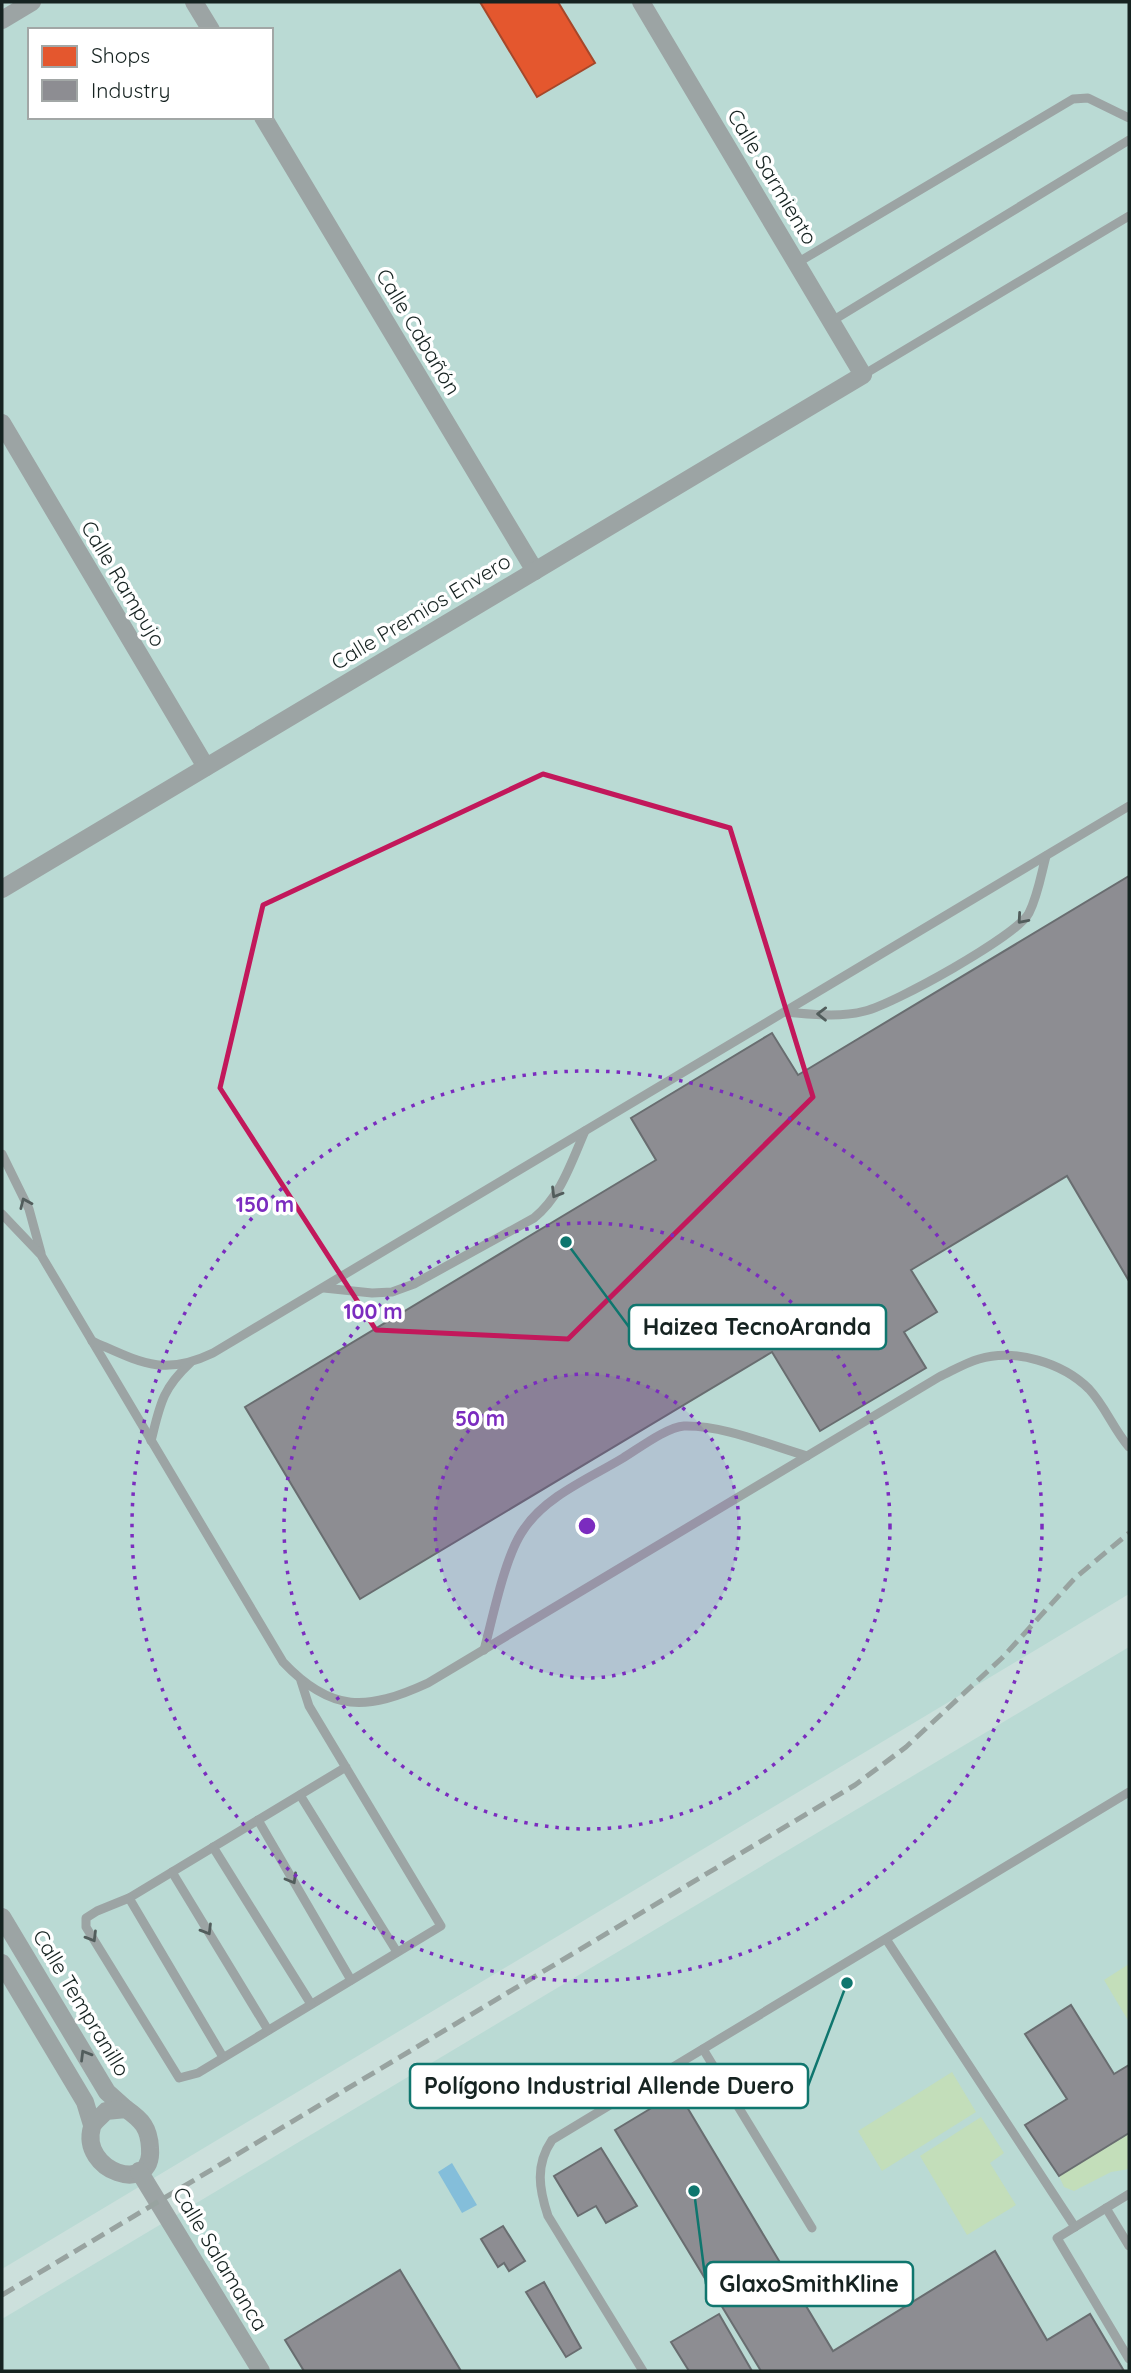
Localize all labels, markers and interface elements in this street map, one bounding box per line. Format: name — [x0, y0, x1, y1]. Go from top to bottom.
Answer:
legend — [28, 28, 273, 119]
text: Shops — [91, 42, 150, 68]
text: Industry — [91, 77, 170, 103]
street label: Calle Sarmiento — [722, 104, 824, 249]
street label: Calle Cabañón — [371, 264, 467, 399]
street label: Calle Rampujo — [76, 516, 172, 651]
street label: Calle Premios Envero — [326, 547, 515, 675]
one-way arrow — [1018, 911, 1030, 924]
one-way arrow — [816, 1006, 826, 1022]
one-way arrow — [551, 1185, 564, 1198]
text: 150 m — [236, 1191, 294, 1217]
one-way arrow — [20, 1198, 34, 1210]
text: 100 m — [343, 1298, 403, 1324]
callout: Haizea TecnoAranda — [629, 1305, 886, 1349]
text: Haizea TecnoAranda — [643, 1312, 871, 1341]
text: 50 m — [455, 1405, 505, 1431]
centre of rings — [575, 1514, 599, 1538]
one-way arrow — [284, 1871, 297, 1884]
one-way arrow — [199, 1923, 212, 1936]
street label: Calle Tempranillo — [28, 1924, 136, 2081]
one-way arrow — [84, 1930, 97, 1943]
one-way arrow — [80, 2050, 93, 2063]
callout: Polígono Industrial Allende Duero — [410, 2064, 808, 2108]
text: Polígono Industrial Allende Duero — [424, 2071, 794, 2100]
street label: Calle Salamanca — [168, 2182, 274, 2335]
callout: GlaxoSmithKline — [706, 2262, 913, 2306]
text: GlaxoSmithKline — [719, 2269, 899, 2298]

